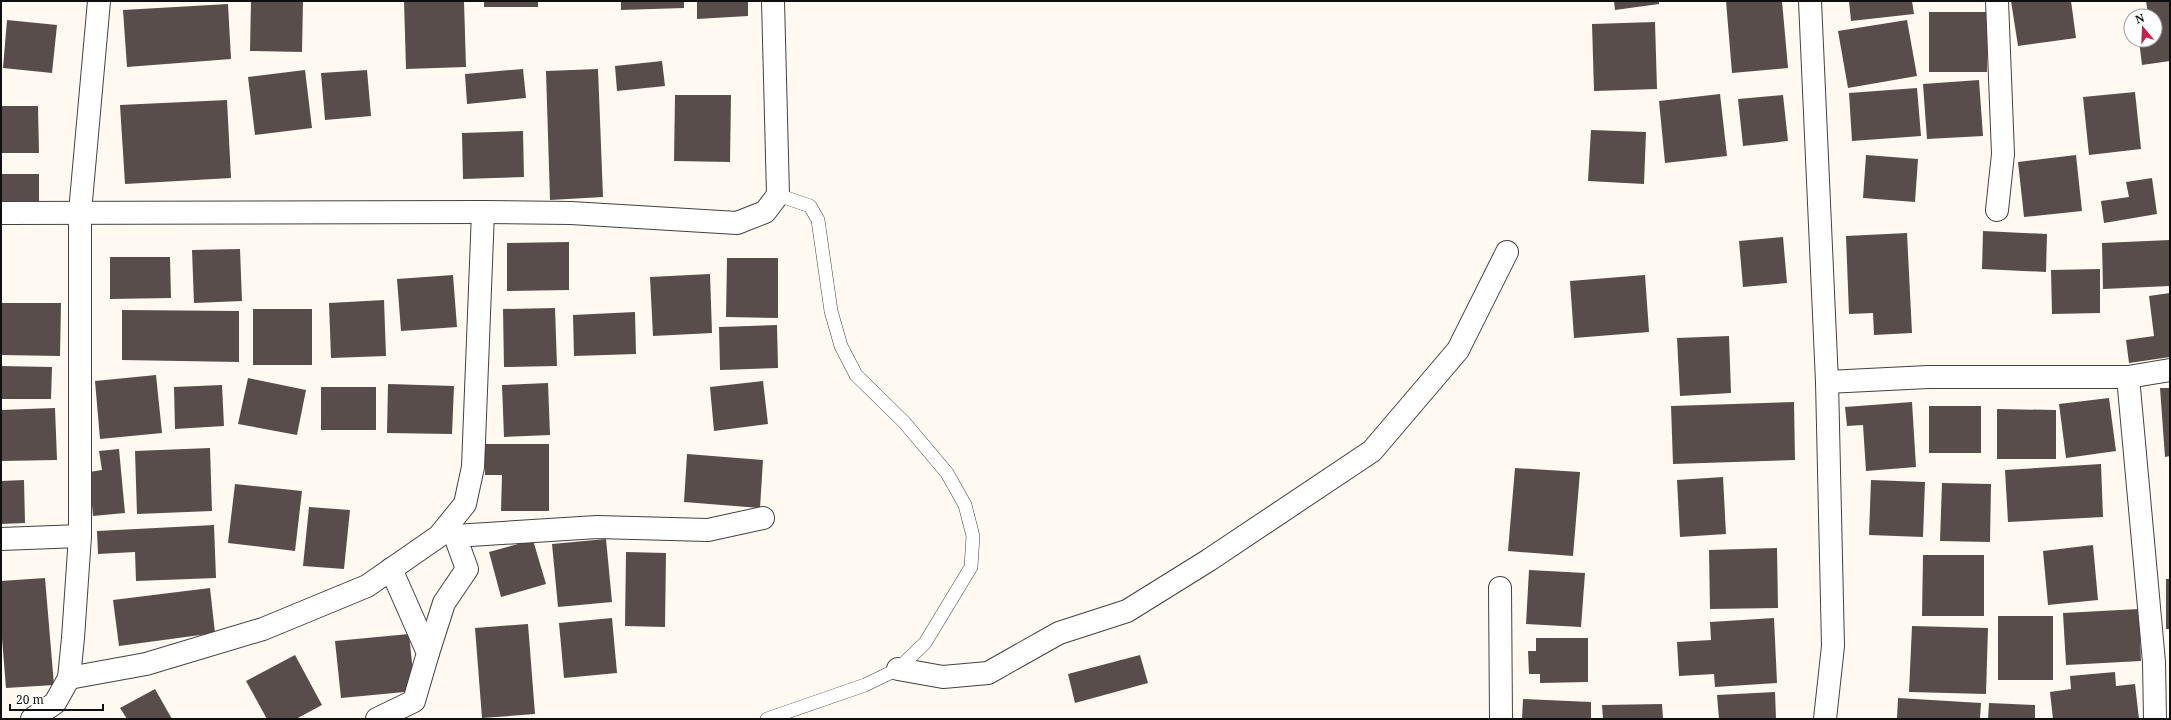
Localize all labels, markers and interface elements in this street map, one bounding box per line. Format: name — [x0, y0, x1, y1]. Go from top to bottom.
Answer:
north arrow — [2123, 8, 2163, 48]
text: N — [2133, 9, 2146, 27]
scale bar — [10, 686, 103, 712]
text: 20 m — [16, 691, 44, 708]

